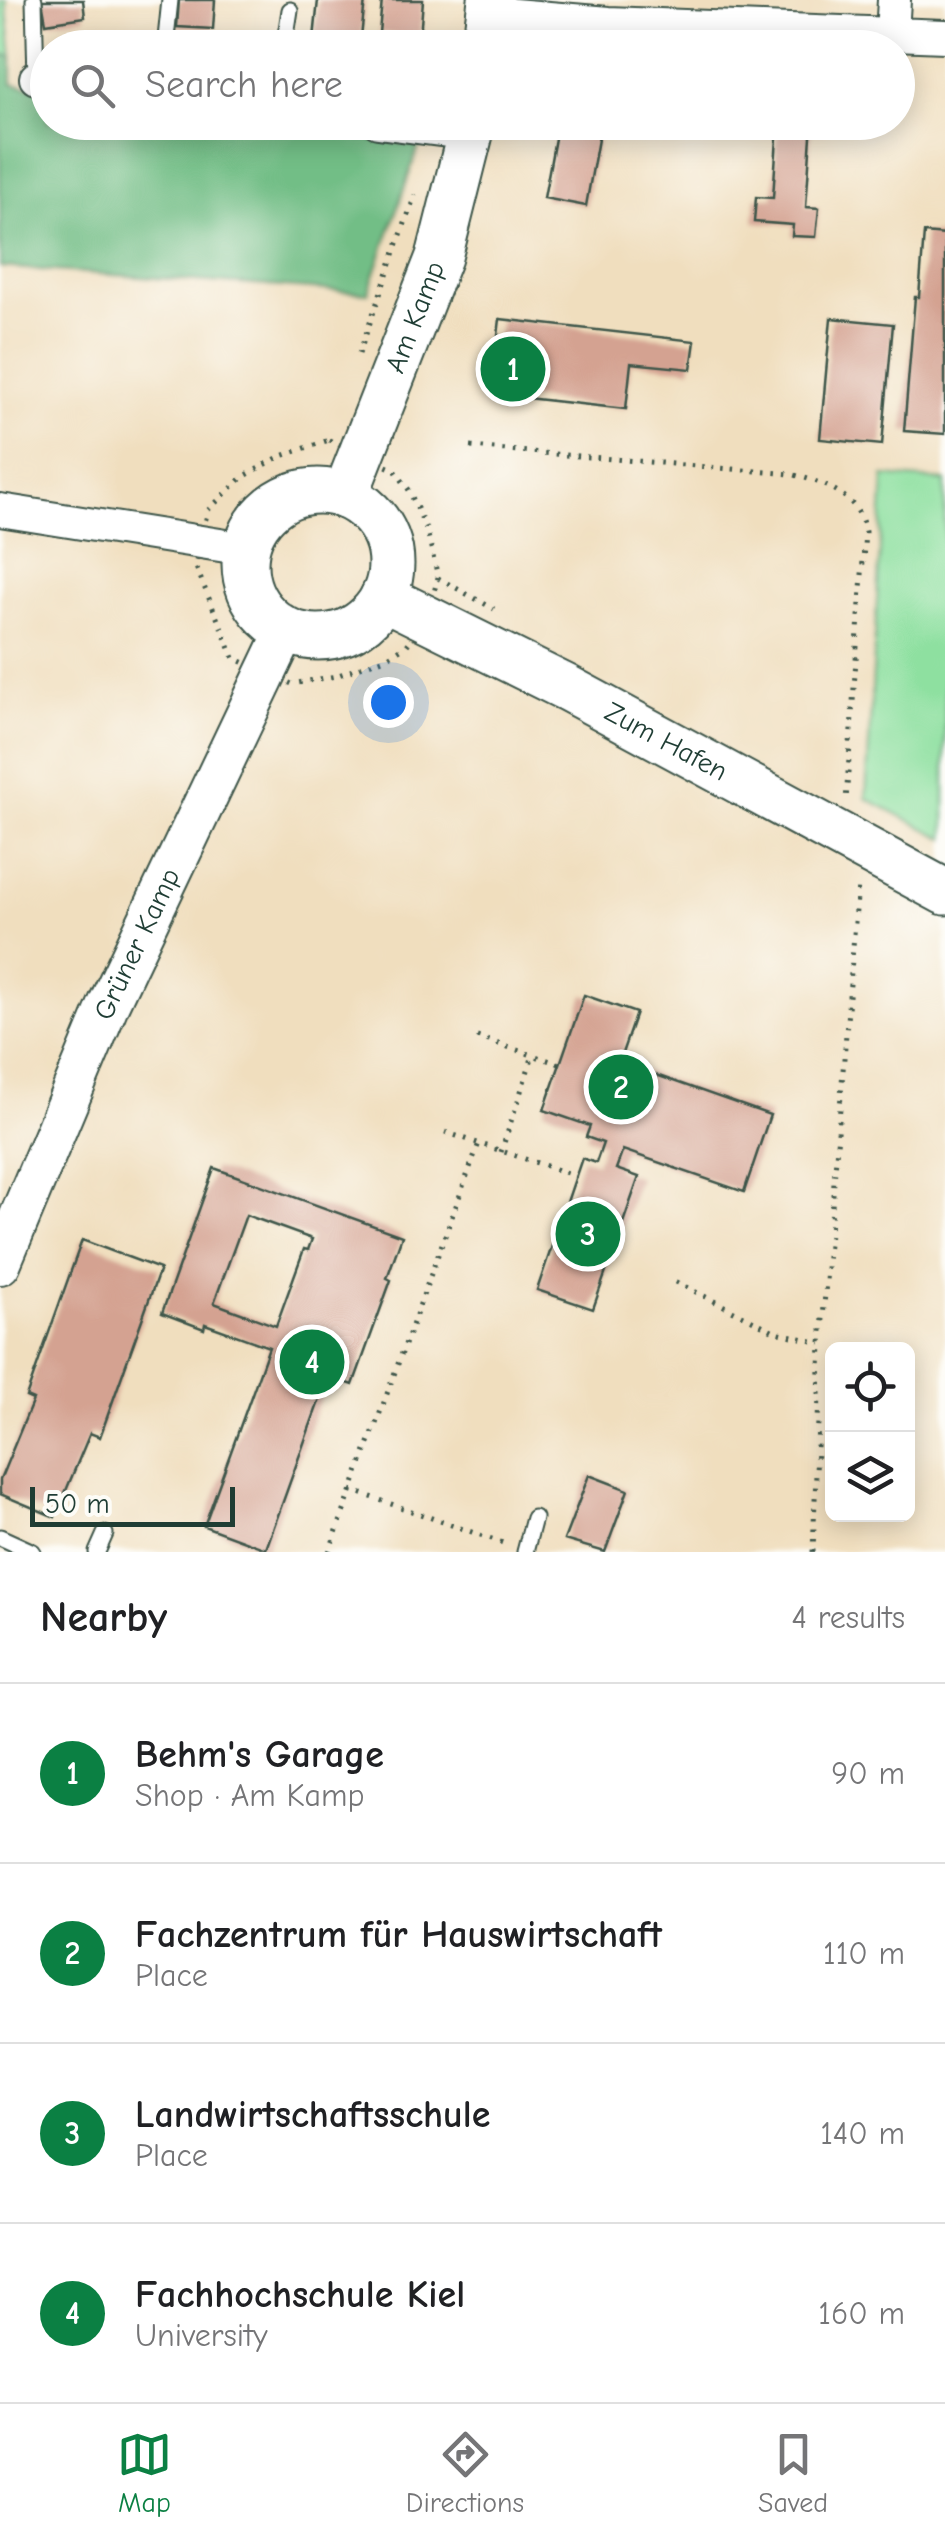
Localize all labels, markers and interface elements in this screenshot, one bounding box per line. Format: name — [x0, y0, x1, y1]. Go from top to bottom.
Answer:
search box — [30, 30, 915, 140]
icon: search — [65, 58, 120, 113]
text: Search here — [145, 63, 343, 107]
street label: Am Kamp — [379, 257, 452, 378]
pin: 1 — [480, 332, 546, 406]
your location — [363, 677, 414, 728]
street label: Zum Hafen — [599, 695, 733, 788]
street label: Grüner Kamp — [88, 863, 187, 1025]
pin: 2 — [588, 1050, 654, 1124]
pin: 3 — [556, 1196, 620, 1272]
pin: 4 — [280, 1324, 344, 1400]
map controls — [825, 1342, 915, 1522]
button: locate — [825, 1342, 915, 1432]
button: layers — [825, 1432, 915, 1522]
scale bar — [30, 1482, 235, 1526]
text: 50 m — [45, 1488, 110, 1520]
text: Nearby — [40, 1593, 167, 1642]
text: 4 results — [792, 1599, 905, 1636]
text: Behm's Garage — [135, 1733, 384, 1777]
text: 1 — [66, 1755, 79, 1792]
text: 90 m — [831, 1755, 905, 1792]
text: Shop · Am Kamp — [135, 1777, 364, 1814]
text: Fachzentrum für Hauswirtschaft — [135, 1913, 662, 1957]
text: 2 — [65, 1935, 80, 1972]
text: 110 m — [823, 1935, 905, 1972]
text: Place — [135, 1957, 208, 1994]
text: Landwirtschaftsschule — [135, 2093, 490, 2137]
text: 3 — [65, 2115, 80, 2152]
text: 140 m — [820, 2115, 905, 2152]
text: Place — [135, 2137, 208, 2174]
text: Fachhochschule Kiel — [135, 2273, 465, 2317]
text: 4 — [65, 2295, 80, 2332]
text: 160 m — [818, 2295, 905, 2332]
text: University — [135, 2317, 268, 2354]
tab: Map — [117, 2427, 172, 2519]
tab: Directions — [406, 2427, 524, 2519]
tab: Saved — [758, 2427, 828, 2519]

